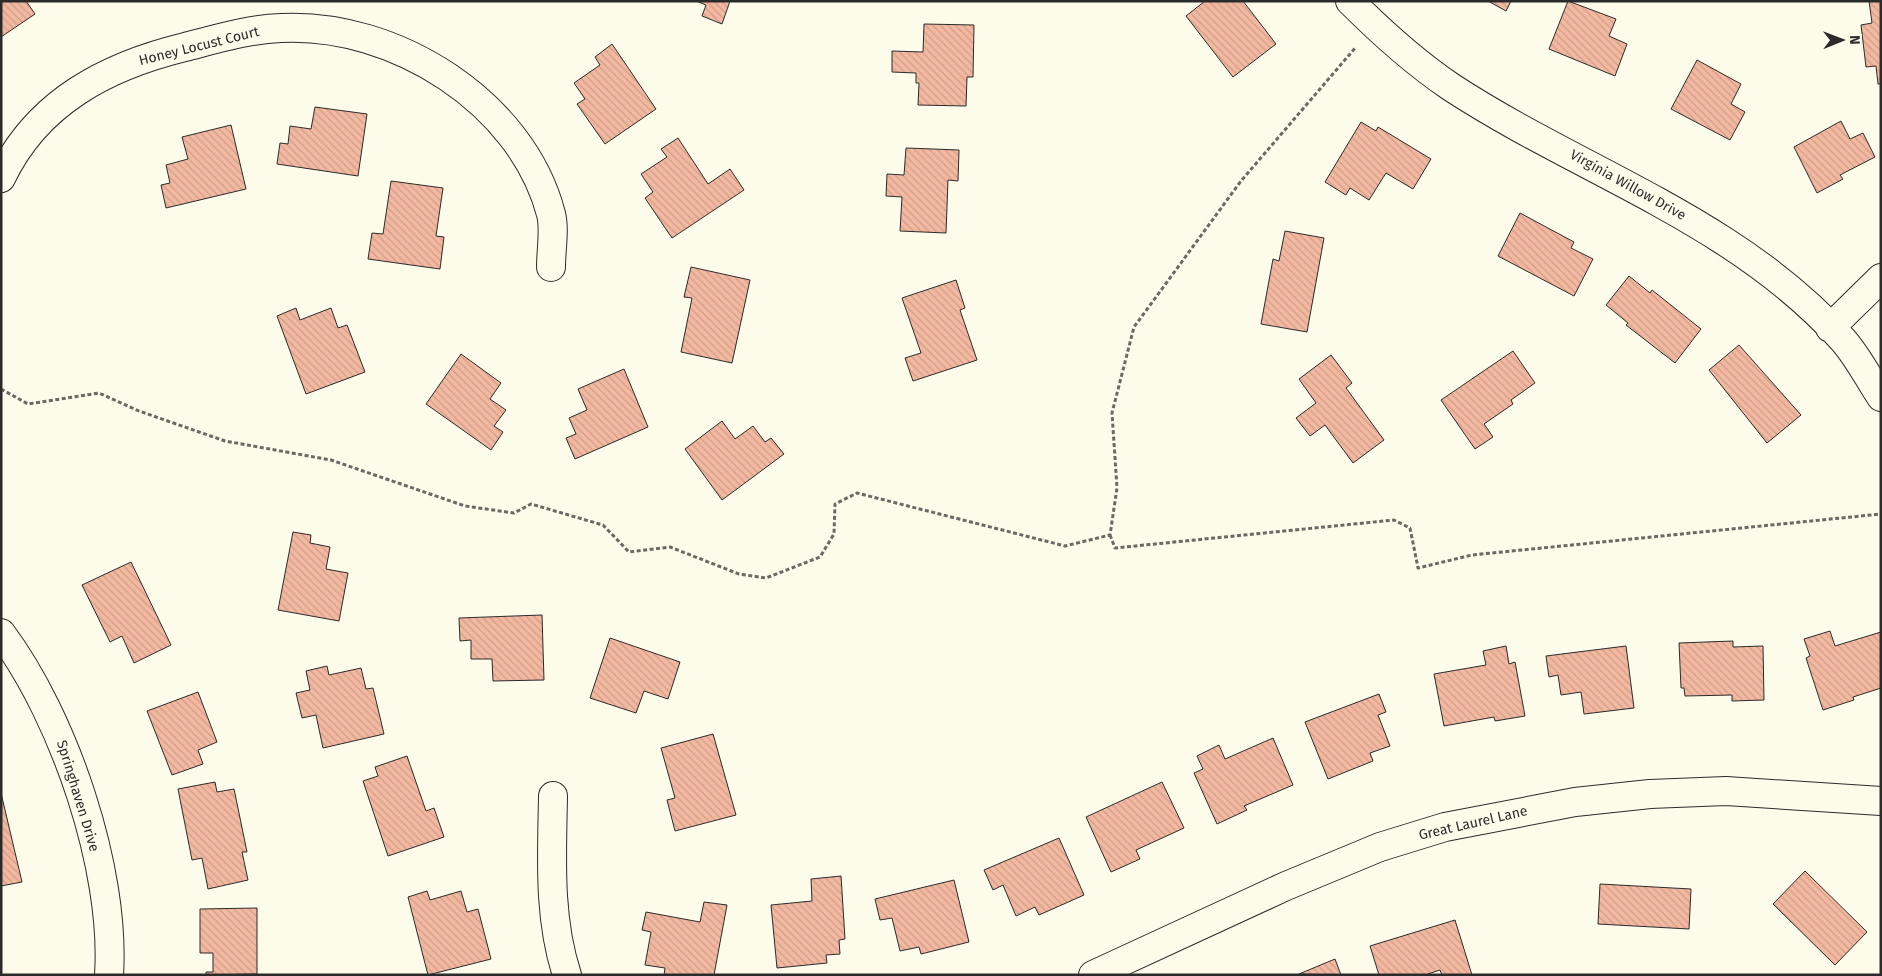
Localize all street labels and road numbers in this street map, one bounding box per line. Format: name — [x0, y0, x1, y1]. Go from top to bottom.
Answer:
street label: Honey Locust Court — [137, 23, 262, 69]
street label: Virginia Willow Drive — [1567, 146, 1689, 224]
street label: Springhaven Drive — [53, 738, 103, 854]
street label: Great Laurel Lane — [1417, 802, 1529, 844]

